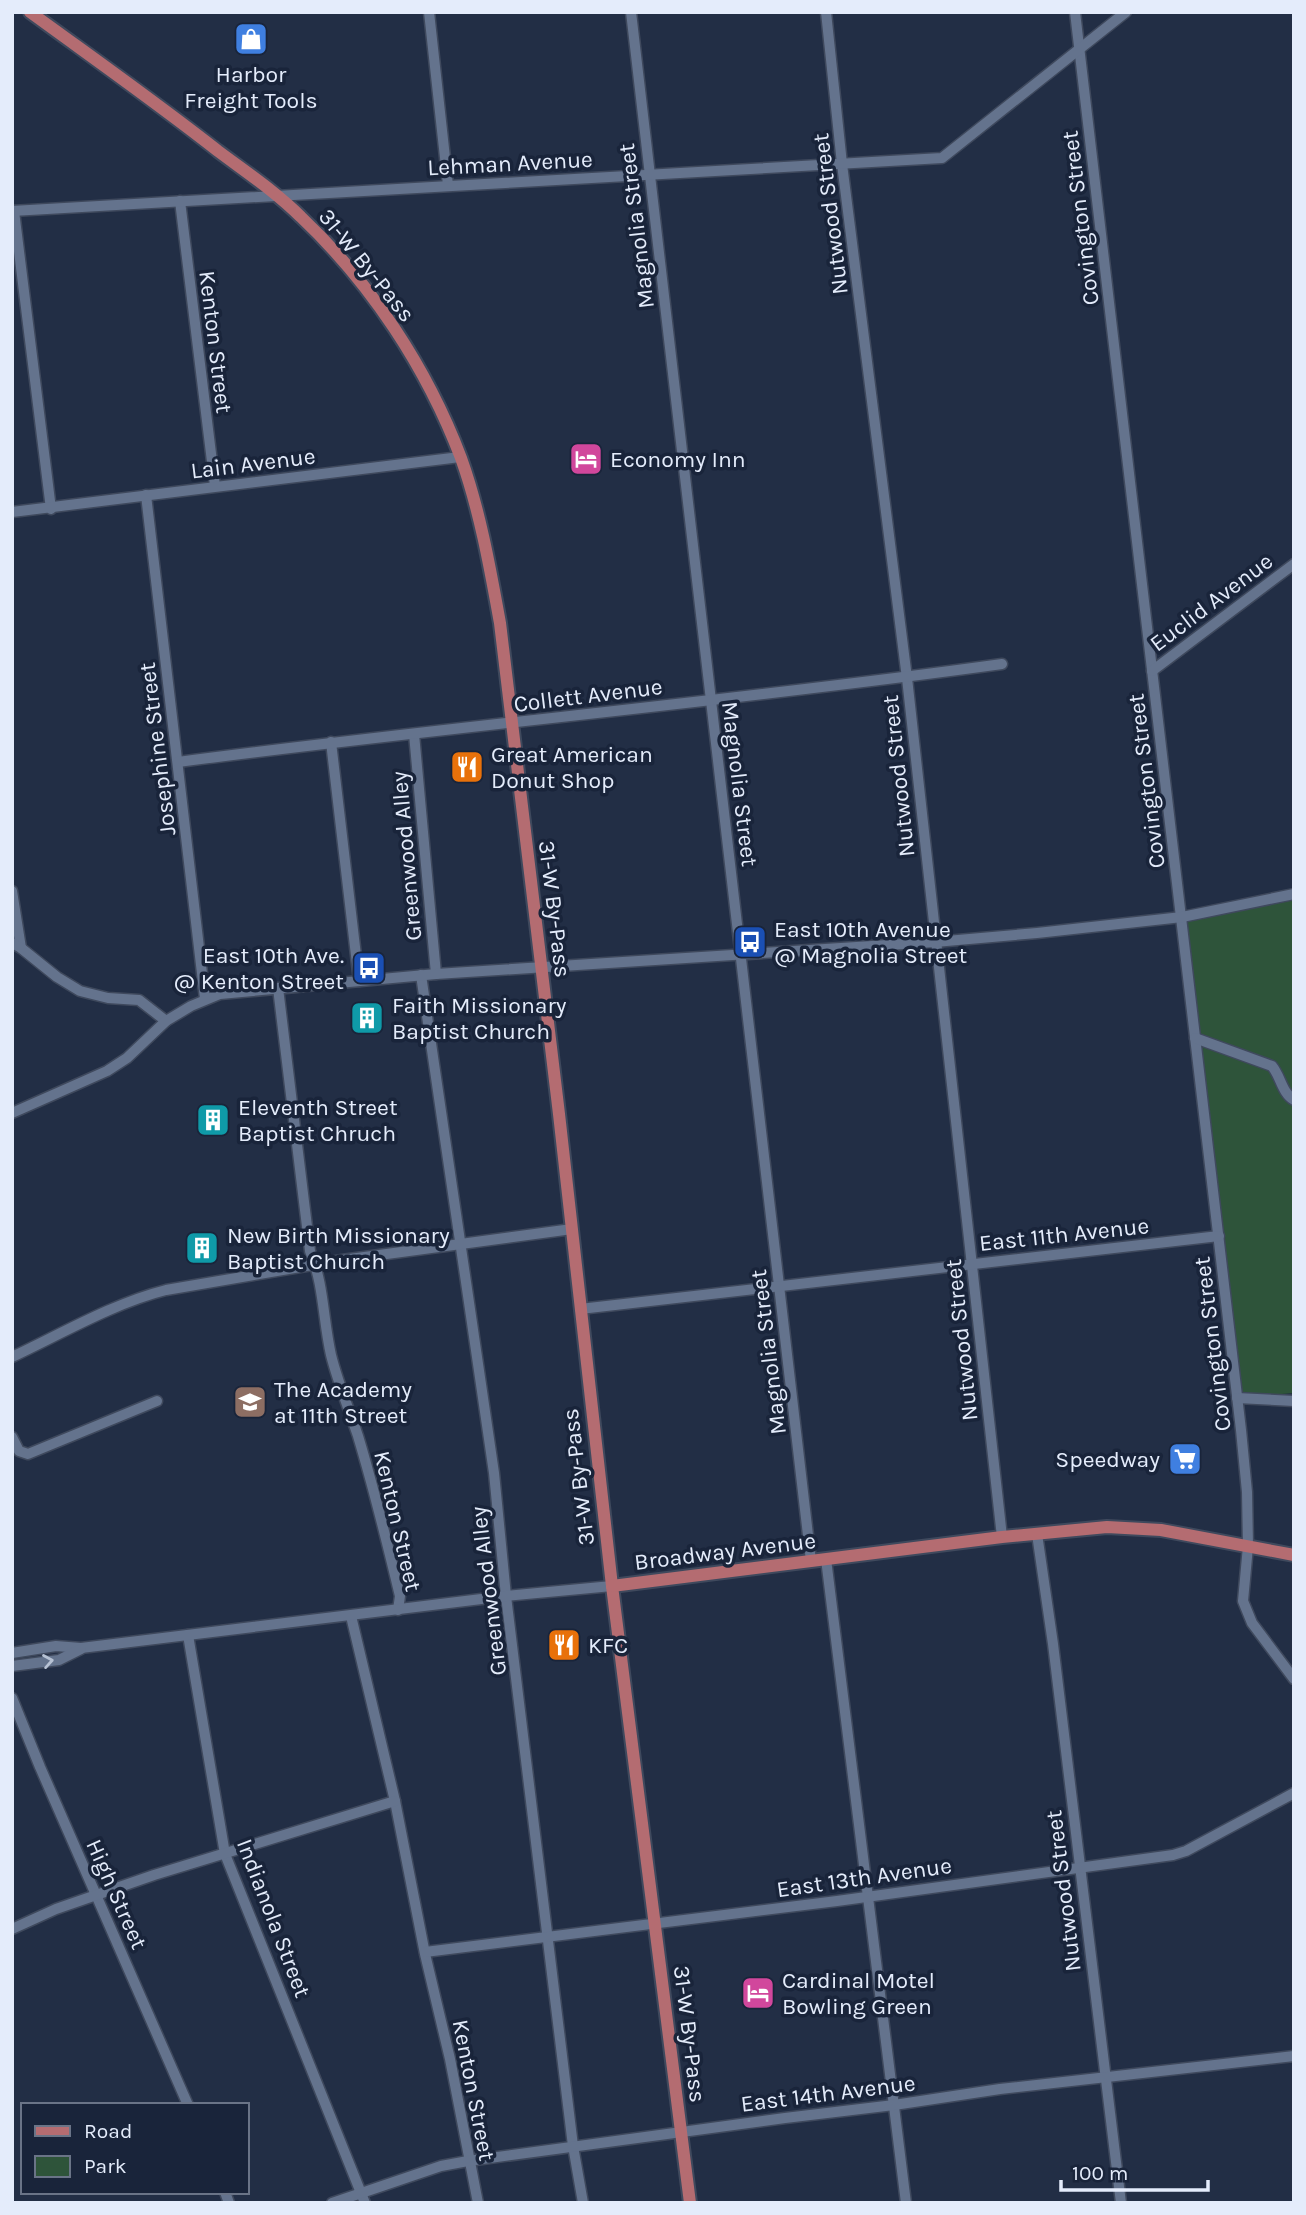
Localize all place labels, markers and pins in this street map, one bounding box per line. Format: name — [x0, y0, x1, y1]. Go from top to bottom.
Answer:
shop icon: Harbor Freight Tools — [232, 20, 270, 58]
place label: Harbor Freight Tools — [184, 61, 318, 114]
hotel icon: Economy Inn — [567, 440, 605, 478]
place label: Economy Inn — [610, 446, 746, 473]
place label: Great American Donut Shop — [491, 741, 653, 794]
restaurant icon: Great American Donut Shop — [448, 748, 486, 786]
place label: East 10th Avenue @ Magnolia Street — [774, 916, 968, 969]
bus stop icon: East 10th Avenue @ Magnolia Street — [731, 923, 769, 961]
place label: East 10th Ave. @ Kenton Street — [174, 942, 344, 995]
bus stop icon: East 10th Ave. @ Kenton Street — [350, 949, 388, 987]
place label: Faith Missionary Baptist Church — [392, 992, 567, 1045]
building icon: Faith Missionary Baptist Church — [348, 999, 386, 1037]
place label: Eleventh Street Baptist Chruch — [238, 1094, 398, 1147]
building icon: Eleventh Street Baptist Chruch — [194, 1101, 232, 1139]
place label: New Birth Missionary Baptist Church — [227, 1222, 450, 1275]
building icon: New Birth Missionary Baptist Church — [183, 1229, 221, 1267]
place label: The Academy at 11th Street — [274, 1376, 412, 1429]
school or university icon: The Academy at 11th Street — [231, 1383, 269, 1421]
supermarket icon: Speedway — [1166, 1440, 1204, 1478]
place label: Speedway — [1055, 1446, 1160, 1473]
restaurant icon: KFC — [545, 1626, 583, 1664]
place label: KFC — [588, 1632, 628, 1659]
place label: Cardinal Motel Bowling Green — [782, 1967, 935, 2020]
hotel icon: Cardinal Motel Bowling Green — [739, 1974, 777, 2012]

